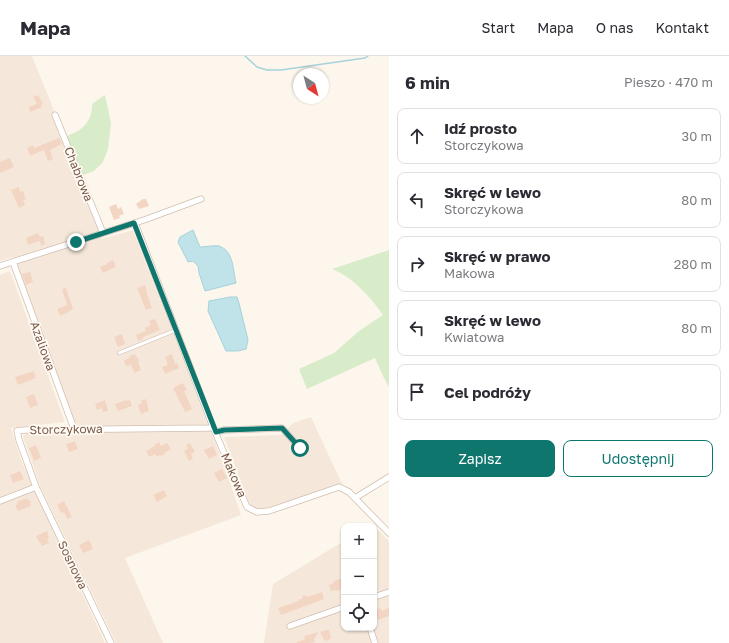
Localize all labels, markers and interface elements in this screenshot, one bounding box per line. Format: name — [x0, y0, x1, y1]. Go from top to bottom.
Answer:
text: Mapa — [20, 16, 71, 39]
text: Start — [482, 19, 515, 36]
text: Mapa — [537, 19, 574, 36]
text: O nas — [596, 19, 633, 36]
text: Kontakt — [655, 19, 709, 36]
north arrow — [293, 68, 329, 104]
text: 6 min — [405, 72, 450, 93]
text: Pieszo · 470 m — [624, 74, 713, 90]
text: Idź prosto — [444, 119, 517, 137]
icon: ahead — [406, 125, 428, 147]
text: 30 m — [682, 128, 712, 144]
text: Storczykowa — [444, 137, 524, 153]
street label: Chabrowa — [61, 144, 97, 204]
text: Skręć w lewo — [444, 183, 541, 201]
icon: left — [406, 189, 428, 211]
text: 80 m — [681, 192, 712, 208]
text: Storczykowa — [444, 201, 524, 217]
route end — [67, 233, 85, 251]
text: Skręć w prawo — [444, 247, 551, 265]
icon: right — [406, 253, 428, 275]
text: 280 m — [674, 256, 712, 272]
text: Makowa — [444, 265, 495, 281]
text: Skręć w lewo — [444, 311, 541, 329]
icon: left — [406, 317, 428, 339]
street label: Azaliowa — [27, 319, 59, 373]
text: 80 m — [681, 320, 712, 336]
text: Kwiatowa — [444, 329, 504, 345]
icon: arrive — [406, 381, 428, 403]
text: Cel podróży — [444, 383, 531, 401]
street label: Storczykowa — [29, 421, 103, 437]
route start — [291, 439, 309, 457]
button: Zapisz — [405, 440, 555, 477]
button: Udostępnij — [563, 440, 713, 477]
street label: Makowa — [218, 450, 250, 500]
map controls — [341, 523, 377, 631]
button: + — [341, 523, 377, 559]
street label: Sosnowa — [55, 538, 91, 592]
button: − — [341, 559, 377, 595]
button: locate — [341, 595, 377, 631]

